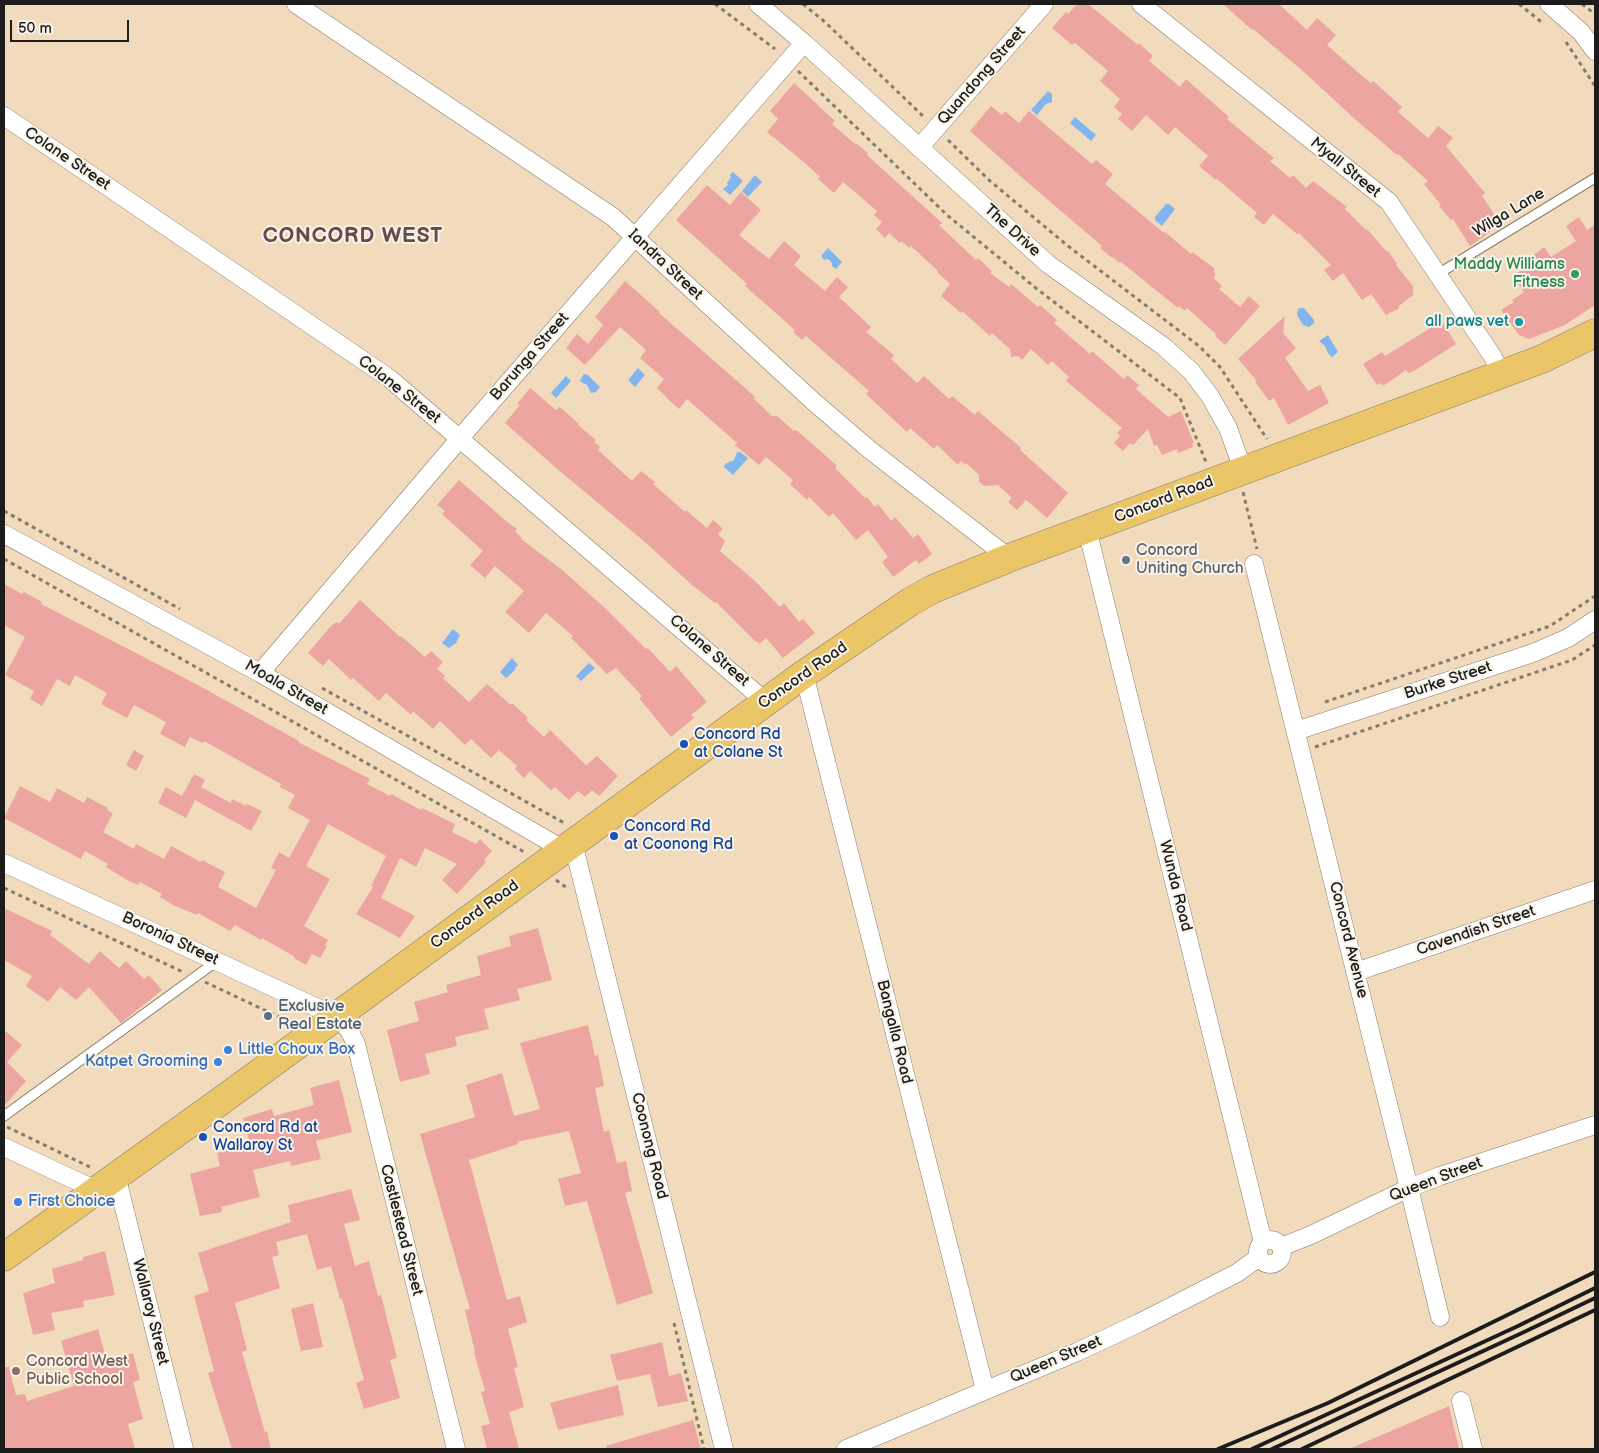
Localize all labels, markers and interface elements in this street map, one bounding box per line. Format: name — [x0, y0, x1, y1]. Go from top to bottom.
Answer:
scale bar — [12, 10, 131, 42]
text: 50 m — [18, 19, 52, 38]
street label: Quandong Street — [934, 23, 1030, 129]
street label: Colane Street — [20, 123, 114, 195]
street label: Myall Street — [1306, 134, 1384, 202]
street label: Wilga Lane — [1470, 184, 1548, 242]
street label: The Drive — [980, 201, 1044, 261]
district label: CONCORD WEST — [261, 224, 445, 250]
street label: Iandra Street — [624, 226, 706, 304]
place label: Maddy Williams Fitness — [1454, 255, 1565, 293]
marker: Maddy Williams Fitness — [1569, 268, 1581, 280]
street label: Barunga Street — [487, 309, 573, 405]
place label: all paws vet — [1425, 312, 1509, 332]
marker: all paws vet — [1513, 316, 1525, 328]
street label: Colane Street — [354, 352, 444, 428]
street label: Concord Road — [1112, 472, 1216, 528]
place label: Concord Uniting Church — [1136, 541, 1244, 579]
marker: Concord Uniting Church — [1120, 554, 1132, 566]
street label: Colane Street — [665, 611, 753, 691]
street label: Concord Road — [755, 638, 851, 714]
street label: Moala Street — [241, 657, 331, 719]
street label: Burke Street — [1402, 658, 1494, 704]
place label: Concord Rd at Colane St — [694, 725, 783, 763]
marker: Concord Rd at Colane St — [678, 738, 690, 750]
place label: Concord Rd at Coonong Rd — [624, 817, 733, 855]
marker: Concord Rd at Coonong Rd — [608, 830, 620, 842]
street label: Wunda Road — [1154, 838, 1196, 934]
street label: Concord Road — [427, 876, 523, 954]
street label: Concord Avenue — [1324, 880, 1372, 1000]
street label: Cavendish Street — [1414, 902, 1538, 960]
street label: Boronia Street — [119, 908, 221, 970]
street label: Bangalla Road — [872, 978, 916, 1086]
place label: Exclusive Real Estate — [278, 997, 362, 1035]
marker: Exclusive Real Estate — [262, 1010, 274, 1022]
place label: Little Choux Box — [238, 1040, 355, 1060]
marker: Little Choux Box — [222, 1044, 234, 1056]
place label: Katpet Grooming — [85, 1052, 208, 1072]
marker: Katpet Grooming — [212, 1056, 224, 1068]
street label: Coonong Road — [627, 1091, 671, 1201]
place label: Concord Rd at Wallaroy St — [213, 1118, 318, 1156]
marker: Concord Rd at Wallaroy St — [197, 1131, 209, 1143]
street label: Queen Street — [1387, 1154, 1485, 1206]
street label: Castlestead Street — [375, 1162, 427, 1298]
place label: First Choice — [28, 1192, 115, 1212]
marker: First Choice — [12, 1196, 24, 1208]
street label: Wallaroy Street — [128, 1257, 172, 1367]
street label: Queen Street — [1007, 1332, 1105, 1388]
place label: Concord West Public School — [26, 1352, 128, 1390]
marker: Concord West Public School — [10, 1365, 22, 1377]

